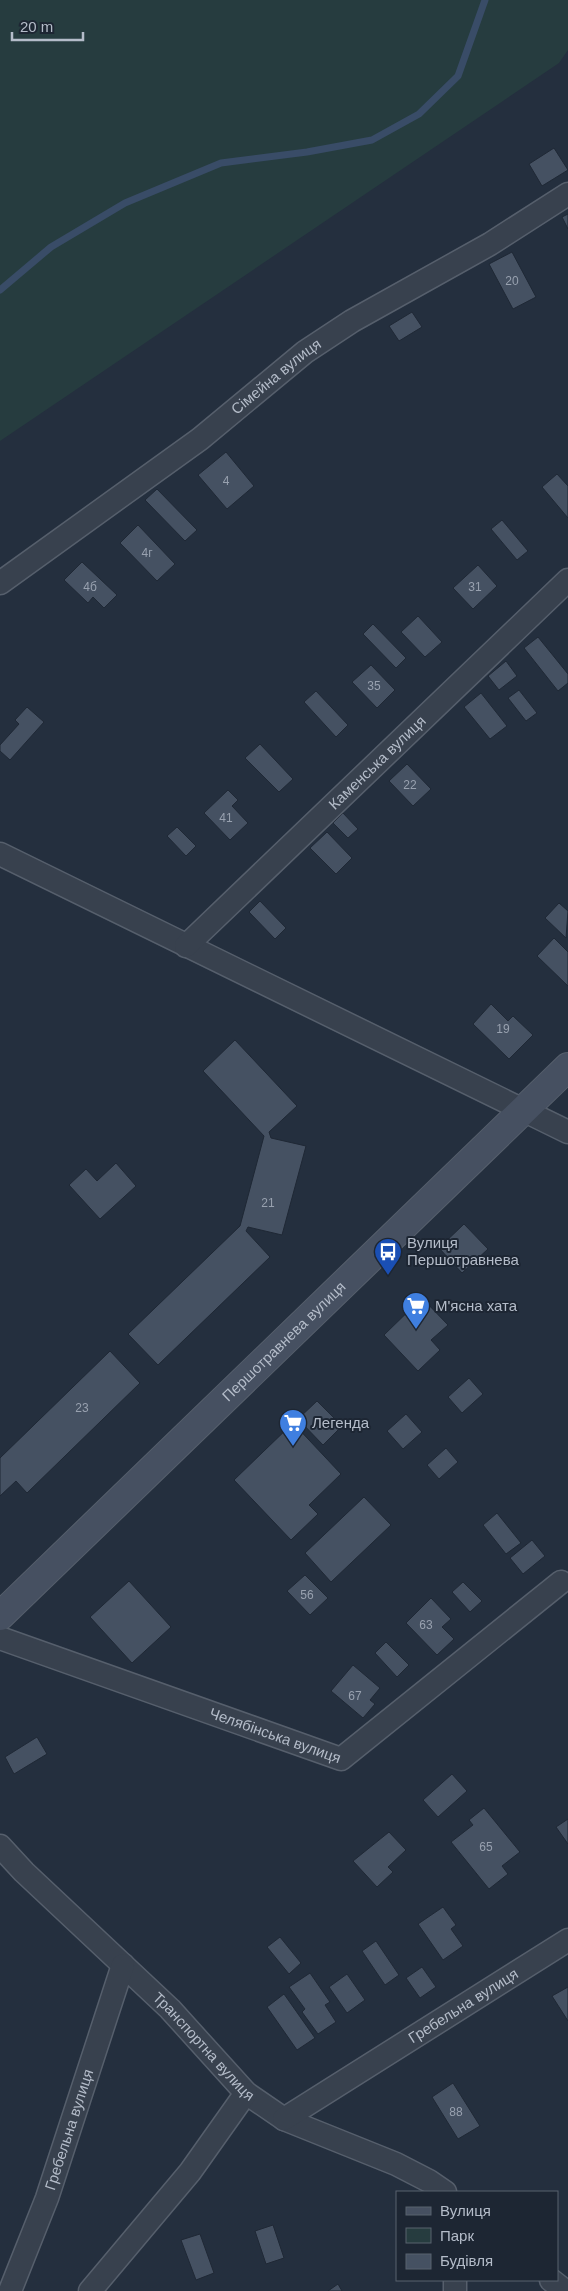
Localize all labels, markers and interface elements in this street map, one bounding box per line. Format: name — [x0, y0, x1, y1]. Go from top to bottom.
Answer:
scale bar — [12, 10, 84, 42]
text: 20 m — [20, 18, 53, 35]
house number: 20 — [505, 274, 519, 288]
street label: Сімейна вулиця — [228, 335, 324, 418]
house number: 4 — [223, 474, 230, 488]
house number: 4г — [141, 546, 153, 560]
house number: 4б — [83, 580, 97, 594]
house number: 31 — [468, 580, 482, 594]
house number: 35 — [367, 679, 381, 693]
street label: Каменська вулиця — [325, 712, 429, 813]
house number: 22 — [403, 778, 417, 792]
house number: 41 — [219, 811, 233, 825]
house number: 19 — [496, 1022, 510, 1036]
house number: 21 — [261, 1196, 275, 1210]
place label: Вулиця Першотравнева — [407, 1234, 519, 1268]
bus stop icon: Вулиця Першотравнева — [373, 1237, 403, 1276]
street label: Першотравнева вулиця — [219, 1278, 349, 1404]
supermarket icon: М'ясна хата — [401, 1291, 431, 1330]
place label: М'ясна хата — [435, 1297, 518, 1314]
house number: 23 — [75, 1401, 89, 1415]
supermarket icon: Легенда — [278, 1408, 308, 1447]
place label: Легенда — [312, 1414, 370, 1431]
house number: 56 — [300, 1588, 314, 1602]
house number: 63 — [419, 1618, 433, 1632]
house number: 67 — [348, 1689, 362, 1703]
street label: Челябінська вулиця — [207, 1704, 343, 1766]
house number: 65 — [479, 1840, 493, 1854]
street label: Гребельна вулиця — [405, 1965, 521, 2046]
street label: Транспортна вулиця — [150, 1988, 258, 2104]
street label: Гребельна вулиця — [41, 2067, 96, 2192]
house number: 88 — [449, 2105, 463, 2119]
legend — [396, 2191, 558, 2281]
text: Вулиця — [440, 2202, 491, 2219]
text: Парк — [440, 2227, 474, 2244]
text: Будівля — [440, 2252, 493, 2269]

